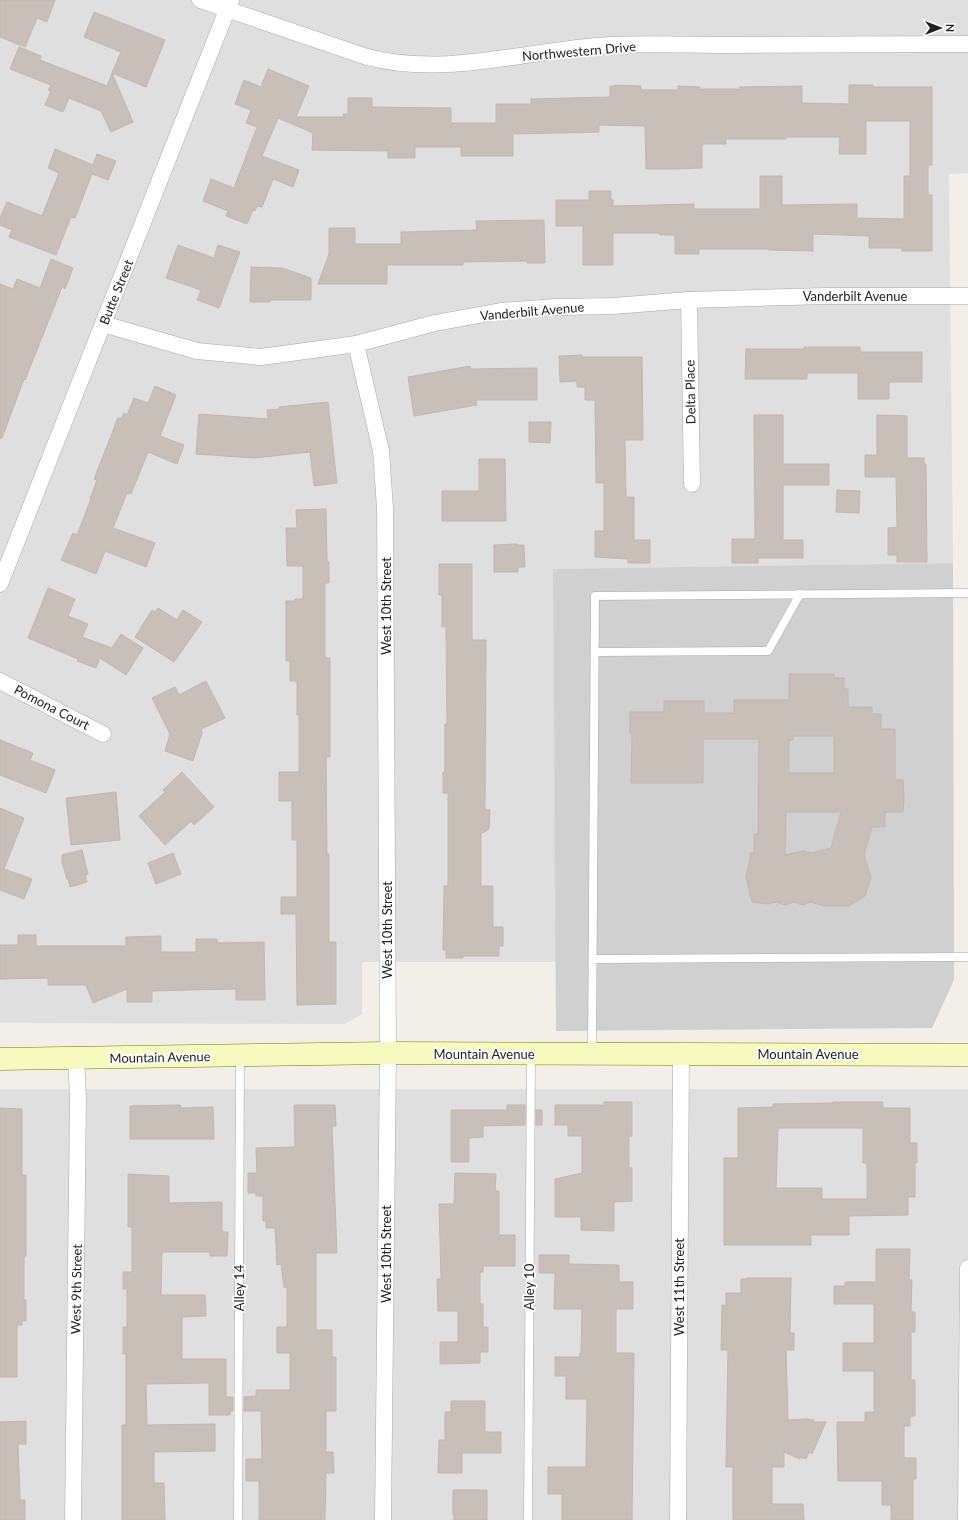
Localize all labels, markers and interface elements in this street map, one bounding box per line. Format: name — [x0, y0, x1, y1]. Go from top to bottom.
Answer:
north arrow — [920, 8, 960, 48]
text: N — [944, 24, 957, 32]
street label: Northwestern Drive — [521, 38, 637, 64]
street label: Butte Street — [96, 257, 136, 327]
street label: Vanderbilt Avenue — [803, 288, 907, 304]
street label: Vanderbilt Avenue — [479, 298, 585, 324]
street label: Delta Place — [681, 360, 699, 424]
street label: West 10th Street — [378, 557, 394, 655]
street label: Pomona Court — [12, 681, 93, 733]
street label: West 10th Street — [379, 881, 395, 979]
street label: Mountain Avenue — [433, 1046, 535, 1062]
street label: Mountain Avenue — [757, 1046, 859, 1062]
street label: Mountain Avenue — [109, 1048, 211, 1066]
street label: West 10th Street — [378, 1205, 394, 1303]
street label: West 11th Street — [671, 1238, 687, 1336]
street label: West 9th Street — [67, 1243, 85, 1334]
street label: Alley 10 — [521, 1263, 537, 1310]
street label: Alley 14 — [231, 1264, 247, 1311]

